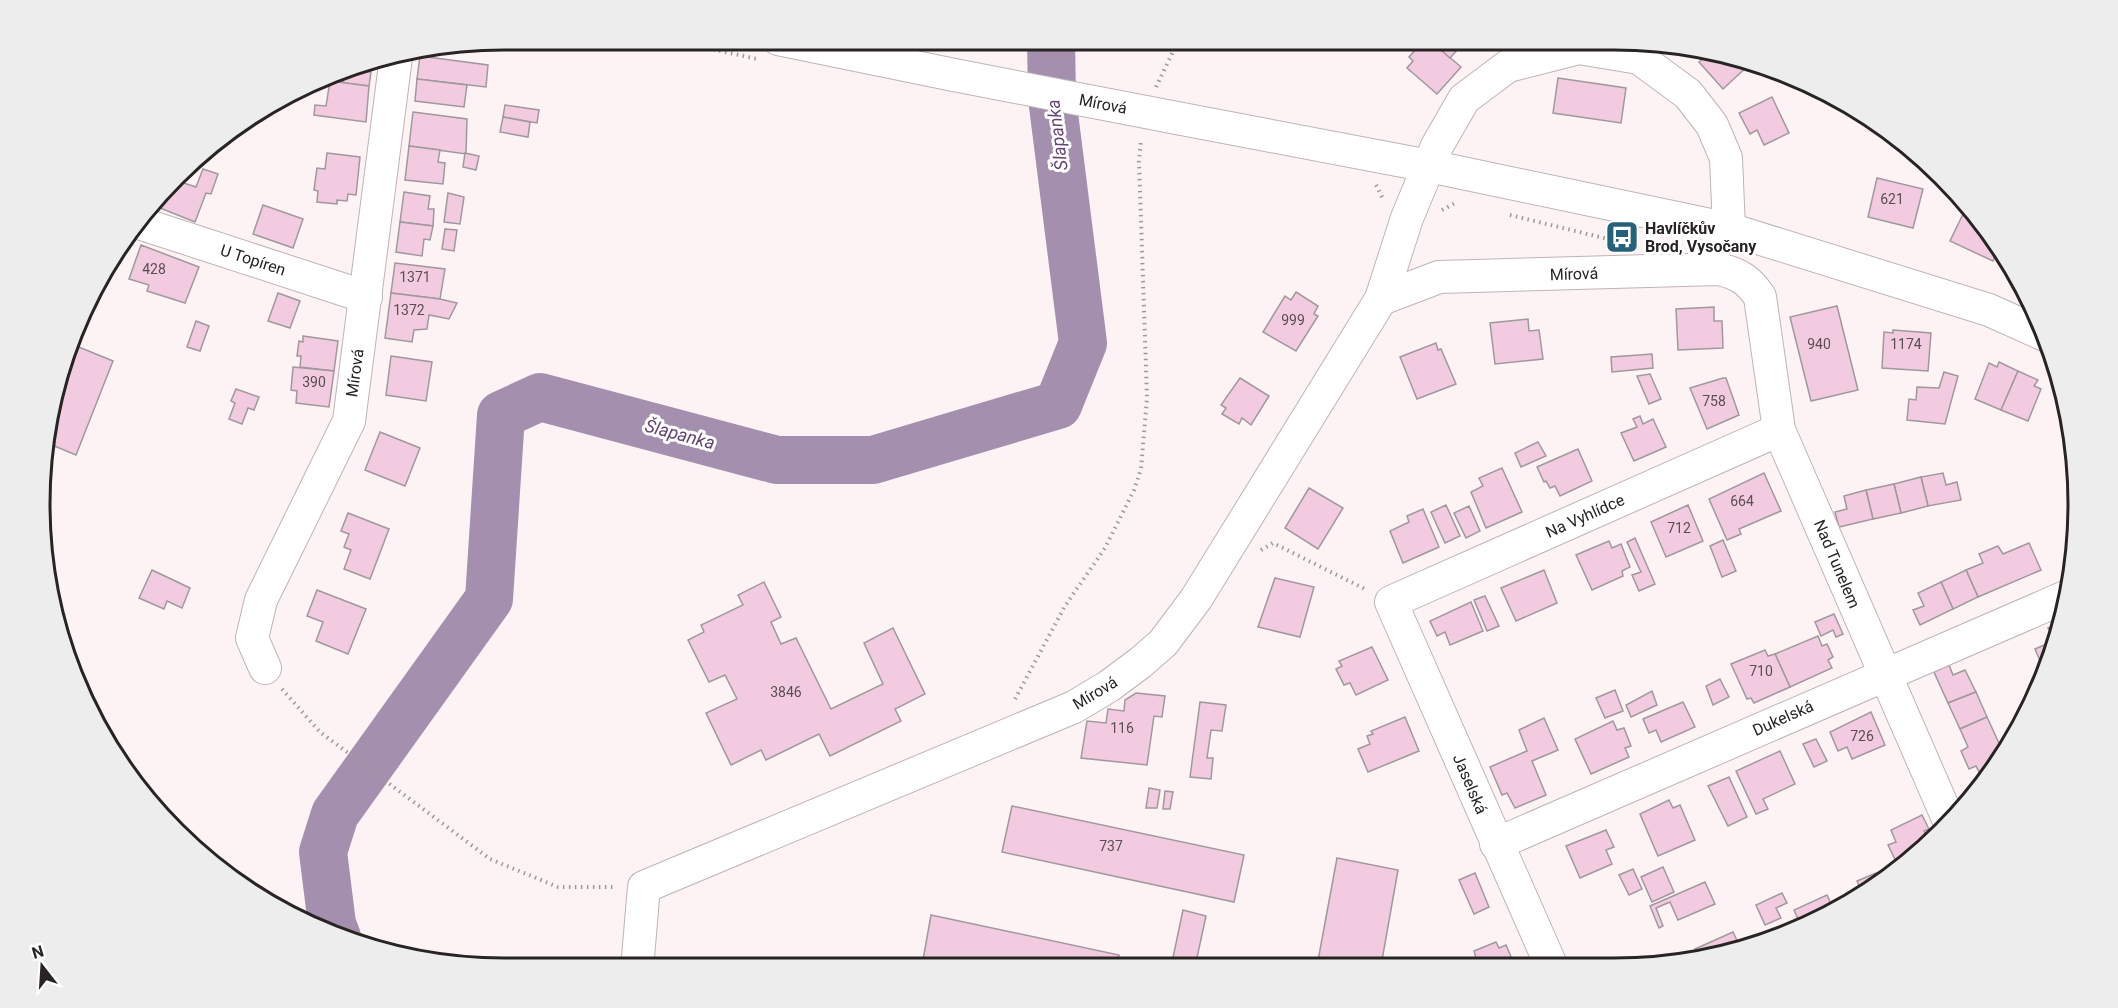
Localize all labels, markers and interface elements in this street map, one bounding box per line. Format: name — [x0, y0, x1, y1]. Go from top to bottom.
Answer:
street label: Mírová — [1077, 90, 1129, 118]
water label: Šlapanka — [1042, 98, 1072, 172]
house number: 621 — [1880, 191, 1904, 207]
bus stop icon: Havlíčkův Brod, Vysočany — [1604, 219, 1640, 255]
place label: Havlíčkův Brod, Vysočany — [1645, 219, 1757, 256]
street label: U Topíren — [218, 241, 288, 279]
house number: 428 — [142, 261, 166, 277]
street label: Mírová — [1549, 264, 1599, 284]
house number: 1371 — [399, 269, 431, 285]
house number: 1372 — [393, 302, 425, 318]
house number: 999 — [1281, 312, 1305, 328]
house number: 940 — [1807, 336, 1831, 352]
house number: 1174 — [1890, 336, 1922, 352]
street label: Mírová — [342, 348, 368, 398]
house number: 390 — [302, 374, 326, 390]
house number: 758 — [1702, 393, 1726, 409]
water label: Šlapanka — [643, 415, 717, 453]
street label: Na Vyhlídce — [1543, 490, 1627, 542]
house number: 664 — [1730, 493, 1754, 509]
street label: Nad Tunelem — [1810, 517, 1864, 611]
house number: 712 — [1667, 520, 1691, 536]
house number: 710 — [1749, 663, 1773, 679]
street label: Mírová — [1069, 672, 1121, 714]
house number: 3846 — [770, 684, 802, 700]
street label: Dukelská — [1750, 696, 1816, 740]
house number: 116 — [1110, 720, 1134, 736]
house number: 726 — [1850, 728, 1874, 744]
street label: Jaselská — [1449, 751, 1491, 817]
house number: 737 — [1099, 838, 1123, 854]
north arrow — [12, 936, 72, 996]
text: N — [30, 941, 46, 963]

